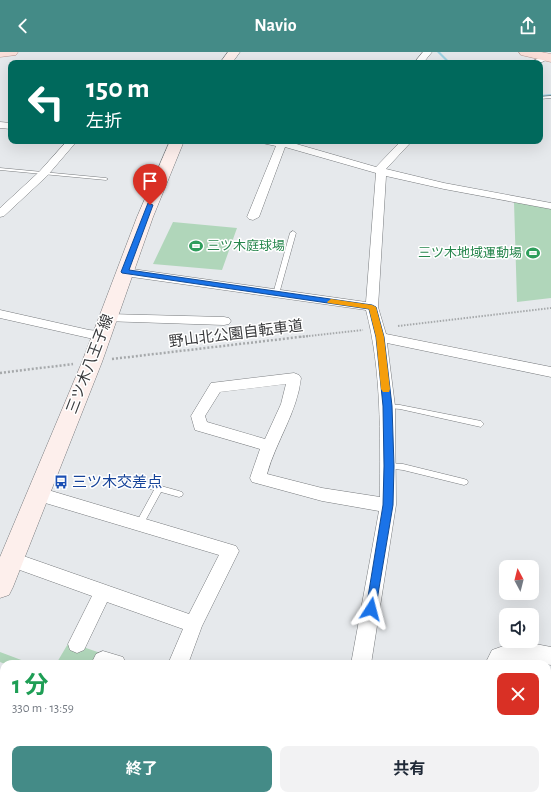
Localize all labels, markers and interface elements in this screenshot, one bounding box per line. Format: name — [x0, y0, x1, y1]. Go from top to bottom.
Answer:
icon: back — [12, 15, 34, 37]
icon: share — [517, 15, 539, 37]
text: Navio — [254, 17, 297, 35]
text: 150 m — [86, 75, 150, 103]
icon: left — [20, 76, 72, 128]
text: 左折 — [86, 113, 122, 131]
pin — [133, 164, 167, 205]
icon: arrive — [139, 170, 161, 192]
sports icon: 三ツ木庭球場 — [188, 238, 204, 254]
place label: 三ツ木庭球場 — [207, 239, 285, 253]
sports icon: 三ツ木地域運動場 — [525, 245, 541, 261]
place label: 三ツ木地域運動場 — [418, 246, 522, 260]
street label: 三ツ木八王子線 — [63, 312, 116, 416]
street label: 野山北公園自転車道 — [168, 316, 304, 350]
bus stop icon: 三ツ木交差点 — [53, 474, 69, 490]
place label: 三ツ木交差点 — [72, 474, 162, 490]
north arrow — [499, 560, 539, 600]
map controls — [499, 560, 539, 648]
position arrow — [350, 588, 392, 630]
button: sound — [499, 608, 539, 648]
button: close — [497, 673, 539, 715]
text: 1 分 — [12, 674, 48, 698]
text: 330 m · 13:59 — [12, 702, 74, 715]
button: 終了 — [12, 746, 272, 792]
button: 共有 — [280, 746, 539, 792]

